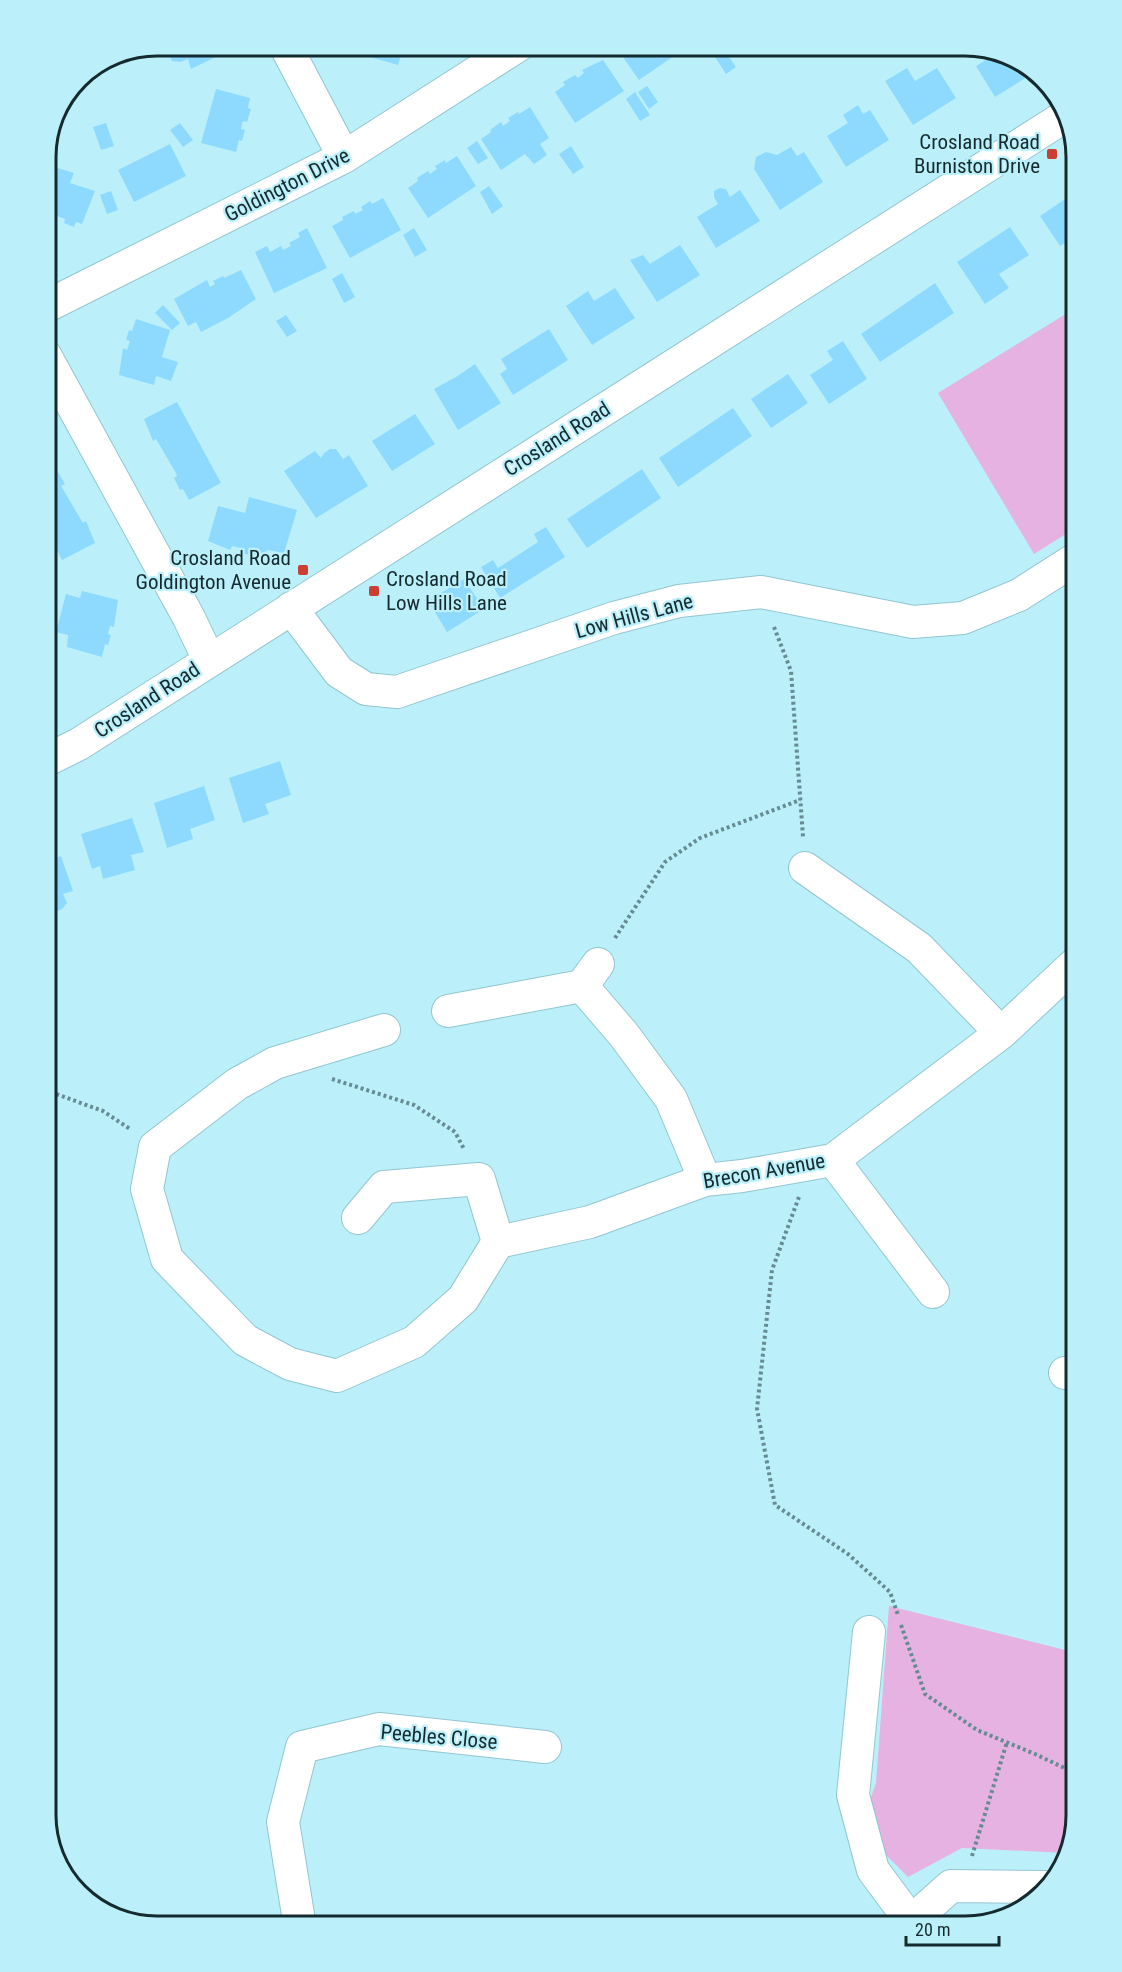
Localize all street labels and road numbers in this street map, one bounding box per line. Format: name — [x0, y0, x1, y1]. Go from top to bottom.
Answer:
street label: Goldington Drive — [221, 143, 354, 227]
street label: Crosland Road — [499, 397, 615, 481]
street label: Low Hills Lane — [572, 589, 696, 643]
street label: Crosland Road — [90, 657, 204, 743]
street label: Brecon Avenue — [701, 1148, 827, 1194]
street label: Peebles Close — [380, 1720, 499, 1754]

